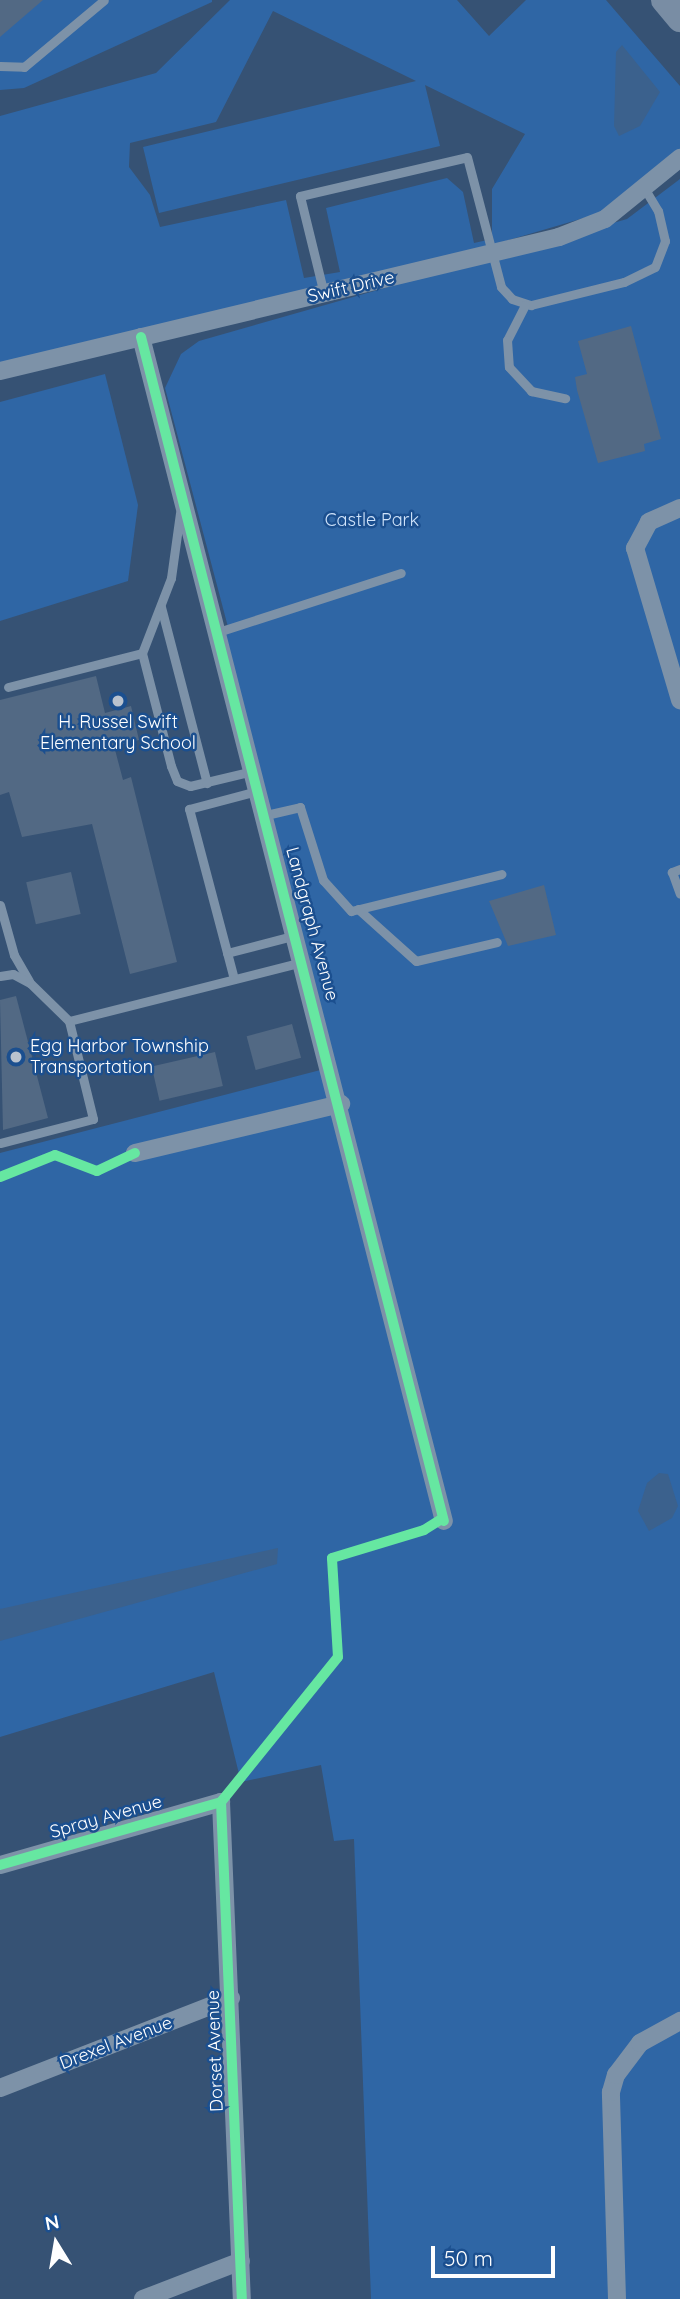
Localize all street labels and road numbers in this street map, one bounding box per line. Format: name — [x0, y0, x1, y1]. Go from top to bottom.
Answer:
street label: Swift Drive — [306, 267, 396, 307]
street label: Landgraph Avenue — [281, 845, 343, 1003]
street label: Spray Avenue — [48, 1791, 164, 1843]
street label: Dorset Avenue — [202, 1990, 228, 2112]
street label: Drexel Avenue — [57, 2012, 175, 2074]

